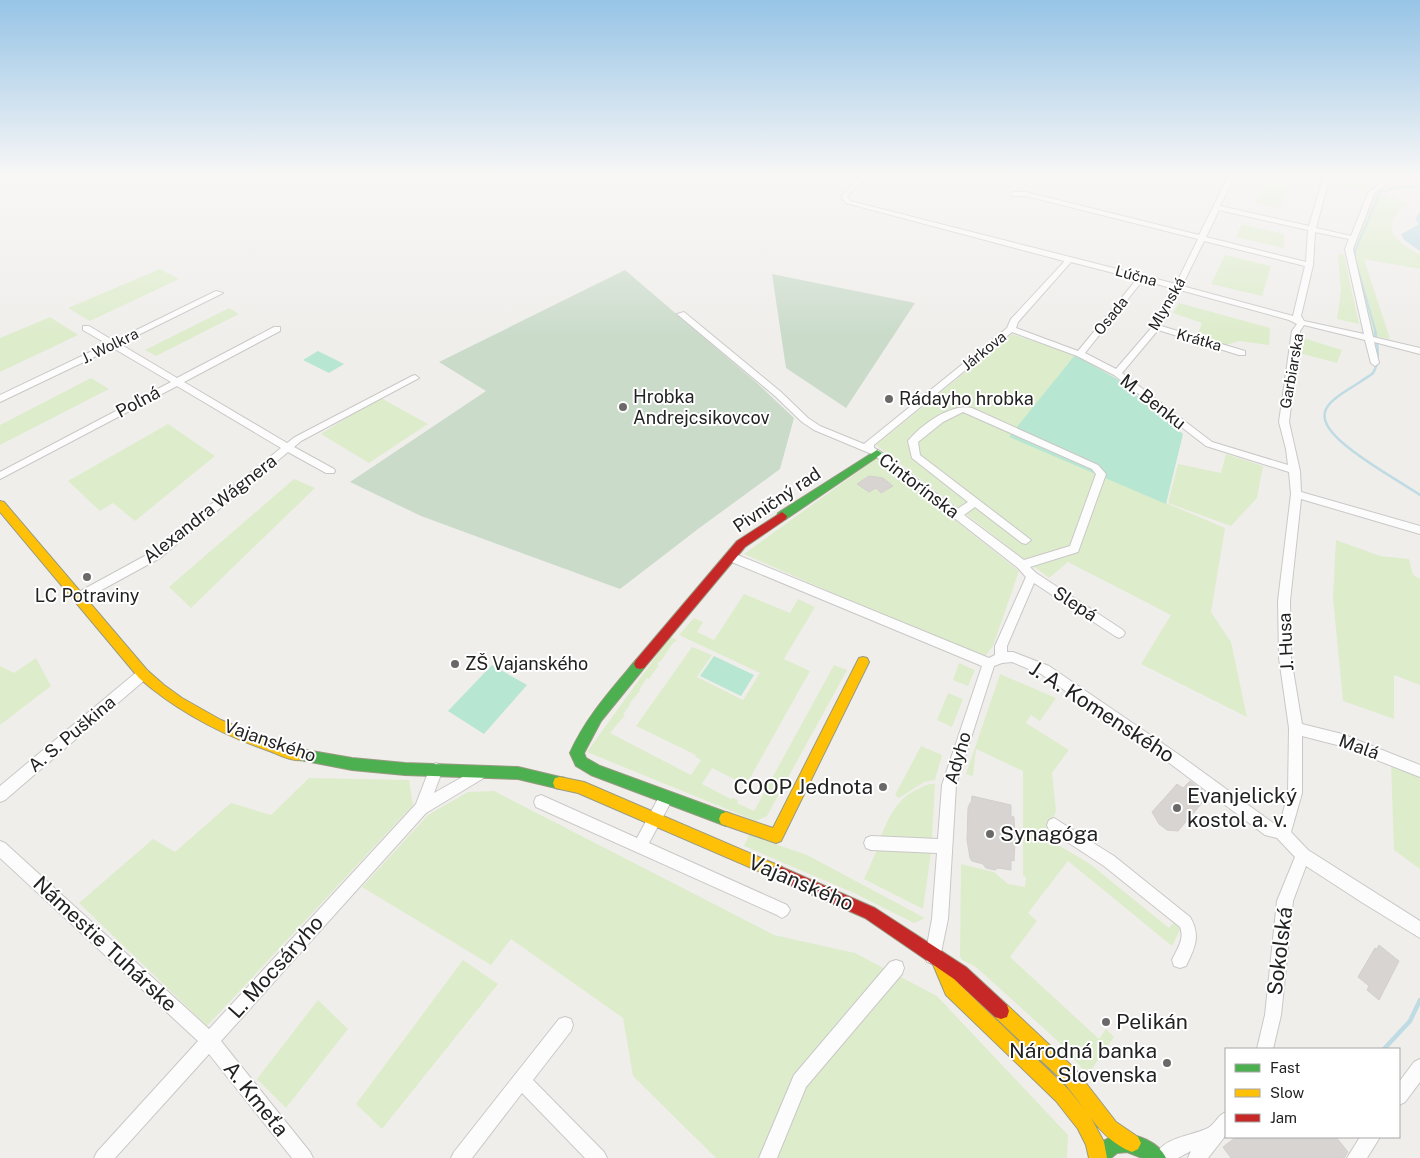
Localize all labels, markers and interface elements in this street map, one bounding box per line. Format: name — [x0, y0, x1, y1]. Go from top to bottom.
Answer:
street label: Lúčna — [1113, 262, 1159, 289]
street label: Mlynská — [1145, 274, 1188, 333]
street label: Osada — [1090, 293, 1131, 338]
street label: J. Wolkra — [79, 325, 141, 367]
street label: Krátka — [1175, 325, 1224, 354]
street label: Járkova — [958, 328, 1009, 374]
street label: Garbiarska — [1277, 332, 1306, 410]
street label: M. Benku — [1116, 370, 1190, 434]
street label: Poľná — [112, 381, 164, 422]
place label: Hrobka Andrejcsikovcov — [633, 386, 770, 428]
place label: Rádayho hrobka — [899, 388, 1034, 409]
marker: Rádayho hrobka — [883, 393, 895, 405]
marker: Hrobka Andrejcsikovcov — [617, 401, 629, 413]
street label: Cintorínska — [875, 449, 963, 522]
street label: Alexandra Wágnera — [139, 450, 281, 567]
street label: Pivničný rad — [729, 463, 824, 537]
marker: LC Potraviny — [81, 571, 93, 583]
street label: Slepá — [1049, 582, 1101, 625]
place label: LC Potraviny — [35, 585, 140, 606]
street label: J. Husa — [1273, 612, 1298, 672]
place label: ZŠ Vajanského — [465, 653, 588, 674]
street label: J. A. Komenského — [1025, 655, 1179, 768]
marker: ZŠ Vajanského — [449, 658, 461, 670]
street label: A. S. Puškina — [24, 691, 119, 776]
street label: Vajanského — [221, 715, 319, 766]
street label: Adyho — [940, 729, 975, 786]
street label: Malá — [1336, 730, 1382, 763]
place label: COOP Jednota — [733, 774, 873, 799]
marker: COOP Jednota — [877, 781, 889, 793]
place label: Evanjelický kostol a. v. — [1187, 783, 1297, 832]
marker: Evanjelický kostol a. v. — [1171, 802, 1183, 814]
place label: Synagóga — [1000, 821, 1098, 846]
marker: Synagóga — [984, 828, 996, 840]
street label: Vajanského — [745, 849, 858, 916]
street label: Námestie Tuhárske — [28, 871, 182, 1017]
street label: Sokolská — [1262, 905, 1297, 997]
street label: L. Mocsáryho — [223, 910, 328, 1023]
place label: Pelikán — [1116, 1009, 1188, 1034]
marker: Pelikán — [1100, 1016, 1112, 1028]
place label: Národná banka Slovenska — [1009, 1038, 1157, 1087]
legend — [1225, 1048, 1400, 1138]
street label: A. Kmeťa — [219, 1056, 294, 1141]
marker: Národná banka Slovenska — [1161, 1057, 1173, 1069]
text: Fast — [1270, 1059, 1300, 1076]
text: Slow — [1270, 1084, 1305, 1101]
text: Jam — [1270, 1109, 1297, 1126]

